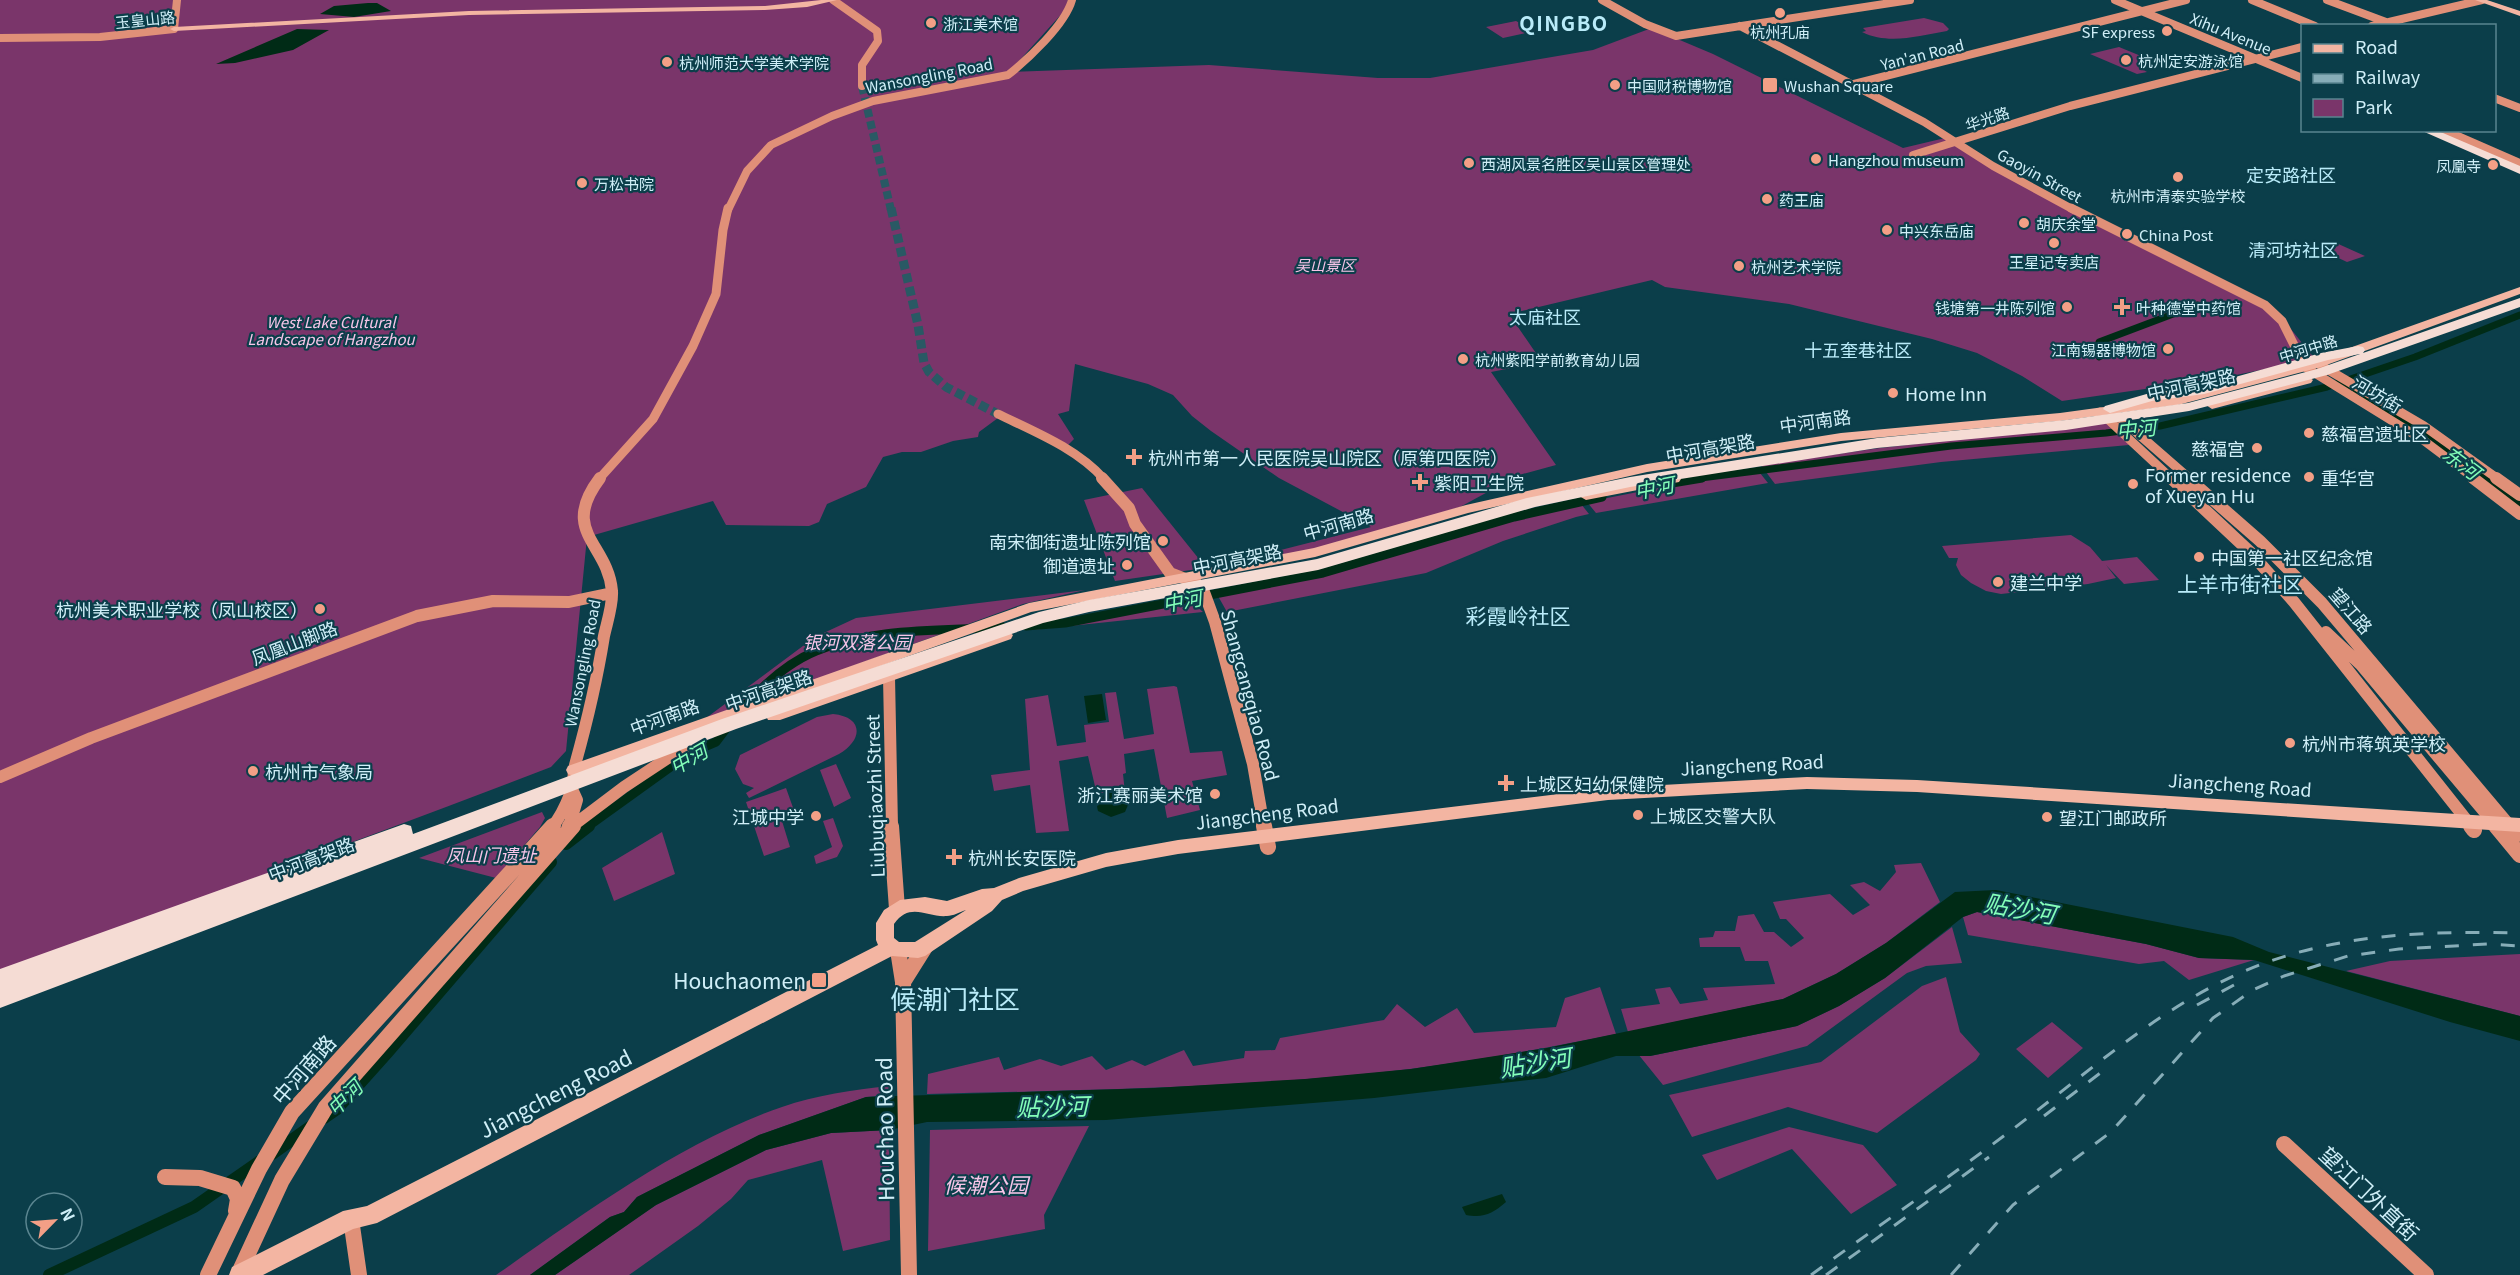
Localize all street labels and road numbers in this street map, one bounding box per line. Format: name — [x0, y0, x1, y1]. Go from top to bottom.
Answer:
street label: 玉皇山路 — [114, 5, 176, 33]
street label: Xihu Avenue — [2187, 7, 2275, 59]
street label: Yan'an Road — [1877, 33, 1966, 75]
street label: Wansongling Road — [863, 52, 995, 98]
street label: 华光路 — [1962, 101, 2012, 135]
street label: Gaoyin Street — [1994, 143, 2087, 207]
street label: 中河中路 — [2276, 329, 2340, 367]
street label: 中河高架路 — [2144, 361, 2238, 405]
street label: 河坊街 — [2348, 368, 2408, 418]
street label: 中河南路 — [1778, 402, 1852, 438]
street label: 中河高架路 — [1663, 426, 1757, 468]
street label: 中河南路 — [1300, 501, 1376, 545]
street label: 中河高架路 — [1190, 537, 1284, 579]
street label: 望江路 — [2324, 581, 2380, 639]
street label: Wansongling Road — [559, 597, 605, 729]
street label: Shangcangqiao Road — [1216, 606, 1286, 784]
street label: 凤凰山脚路 — [247, 614, 341, 670]
street label: 中河高架路 — [721, 662, 815, 716]
street label: 中河南路 — [626, 691, 702, 741]
street label: Liubuqiaozhi Street — [858, 714, 890, 878]
street label: Jiangcheng Road — [1680, 747, 1824, 781]
street label: Jiangcheng Road — [2167, 766, 2313, 802]
street label: Jiangcheng Road — [1194, 791, 1340, 835]
street label: 中河高架路 — [264, 830, 358, 886]
street label: 中河南路 — [264, 1027, 342, 1111]
street label: Jiangcheng Road — [473, 1042, 637, 1144]
street label: Houchao Road — [868, 1057, 900, 1201]
street label: 望江门外直街 — [2314, 1139, 2426, 1247]

